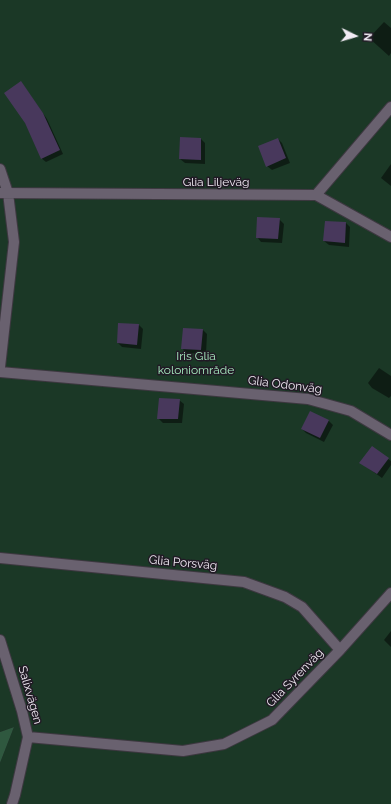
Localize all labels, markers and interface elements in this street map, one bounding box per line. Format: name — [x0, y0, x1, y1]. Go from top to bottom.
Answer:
north arrow — [335, 16, 375, 56]
text: N — [361, 32, 374, 42]
street label: Glia Liljeväg — [183, 175, 249, 189]
park label: Iris Glia koloniområde — [158, 349, 234, 377]
street label: Glia Odonväg — [247, 373, 323, 397]
street label: Glia Porsväg — [148, 553, 218, 573]
street label: Glia Syrenväg — [264, 646, 326, 710]
street label: Salixvägen — [15, 664, 45, 726]

